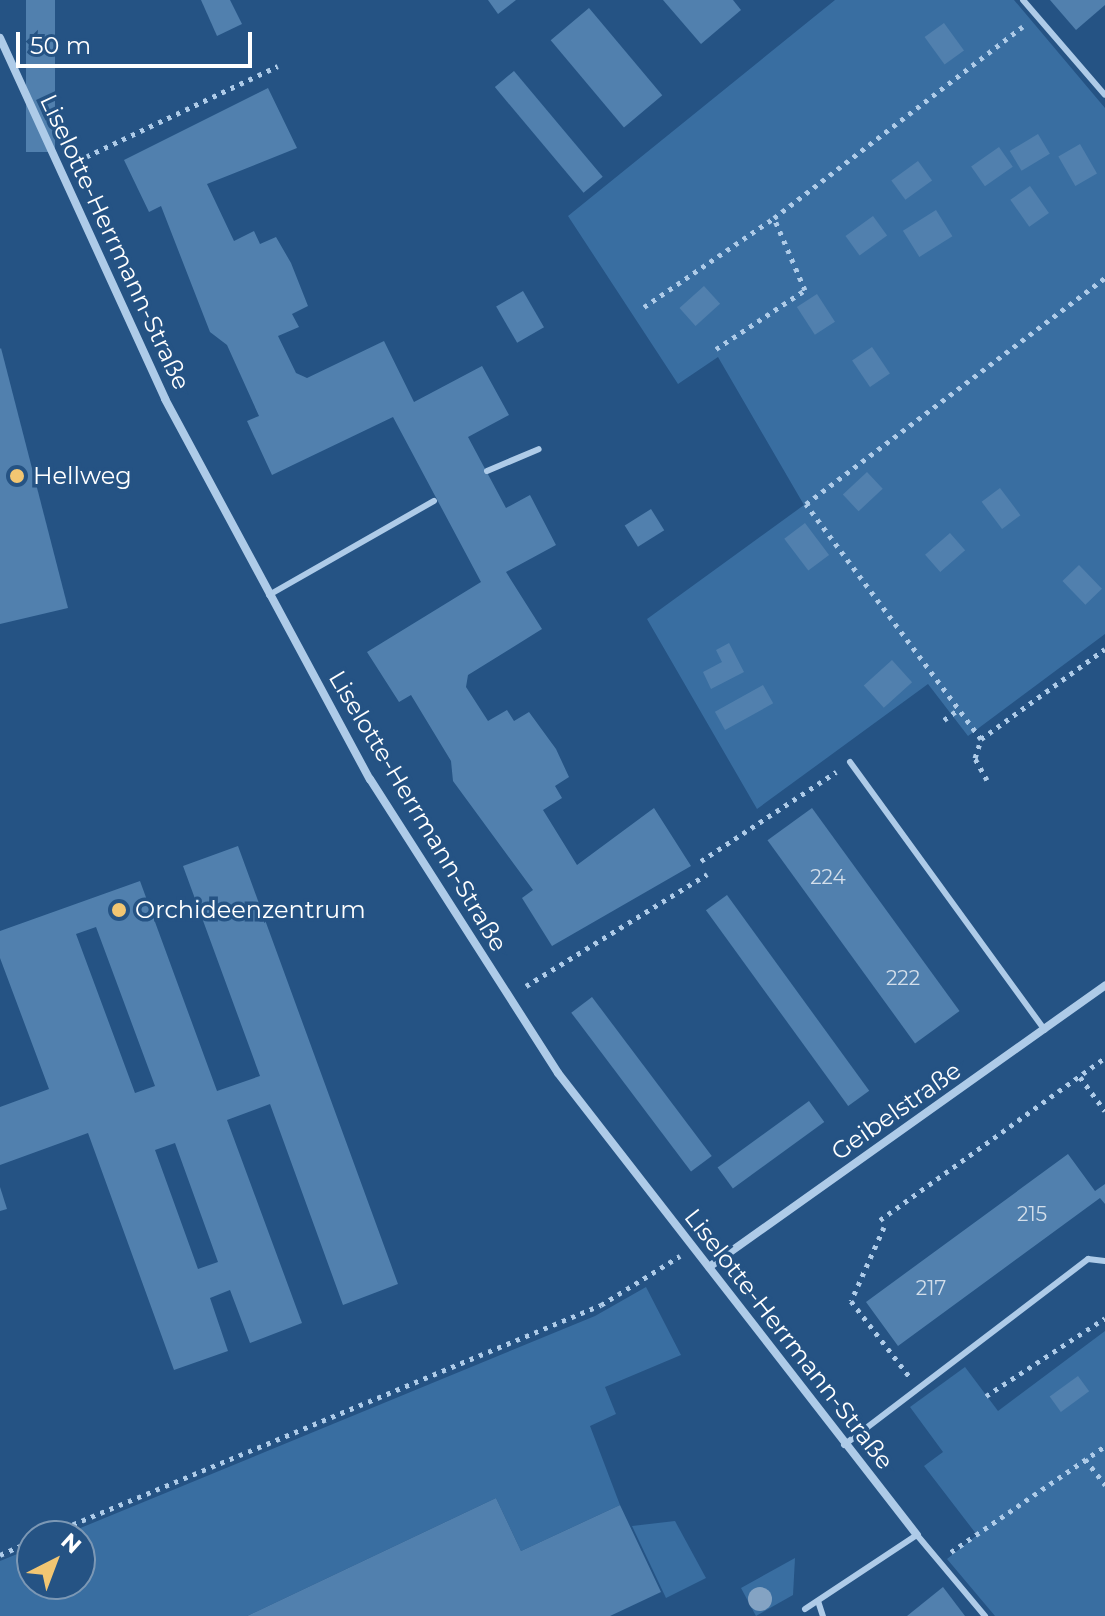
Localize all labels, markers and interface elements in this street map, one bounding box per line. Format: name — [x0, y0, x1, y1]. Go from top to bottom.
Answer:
scale bar — [20, 16, 256, 66]
text: 50 m — [30, 31, 91, 60]
street label: Liselotte-Herrmann-Straße — [34, 90, 196, 394]
place label: Hellweg — [33, 462, 132, 490]
marker: Hellweg — [8, 467, 26, 485]
street label: Liselotte-Herrmann-Straße — [323, 665, 513, 957]
house number: 224 — [810, 865, 846, 889]
place label: Orchideenzentrum — [135, 896, 366, 924]
marker: Orchideenzentrum — [110, 901, 128, 919]
house number: 222 — [886, 966, 920, 990]
street label: Geibelstraße — [826, 1056, 966, 1166]
house number: 215 — [1017, 1202, 1047, 1226]
street label: Liselotte-Herrmann-Straße — [678, 1203, 900, 1475]
house number: 217 — [916, 1276, 946, 1300]
north arrow — [16, 1520, 96, 1600]
text: N — [55, 1527, 87, 1559]

